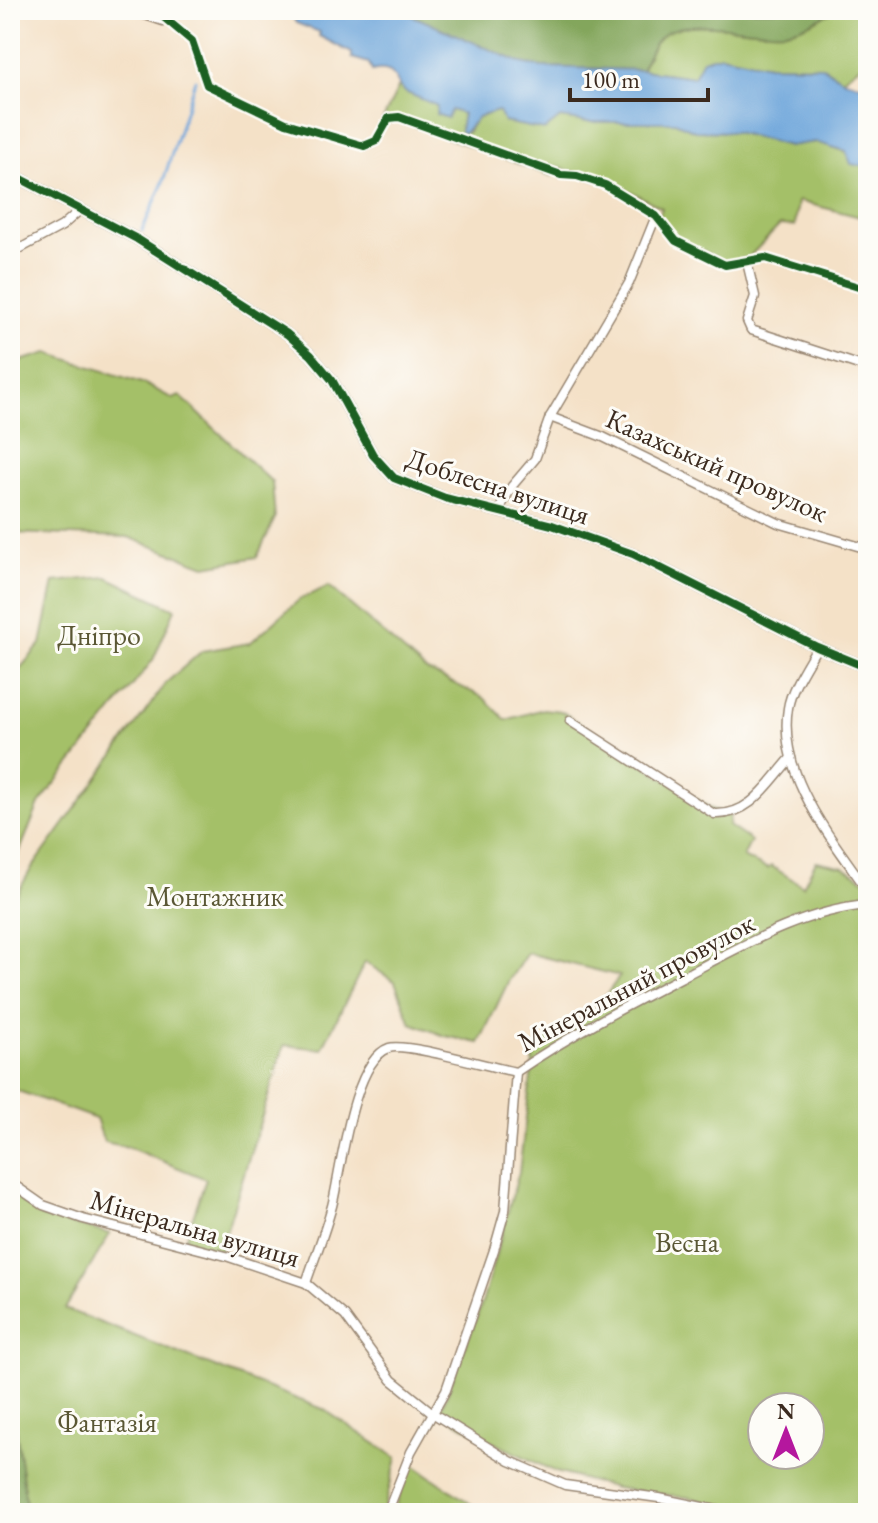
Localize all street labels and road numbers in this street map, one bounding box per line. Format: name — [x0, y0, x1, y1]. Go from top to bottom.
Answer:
street label: Казахський провулок — [600, 400, 834, 530]
street label: Доблесна вулиця — [402, 439, 594, 533]
street label: Мінеральний провулок — [511, 904, 761, 1060]
street label: Мінеральна вулиця — [86, 1181, 304, 1275]

